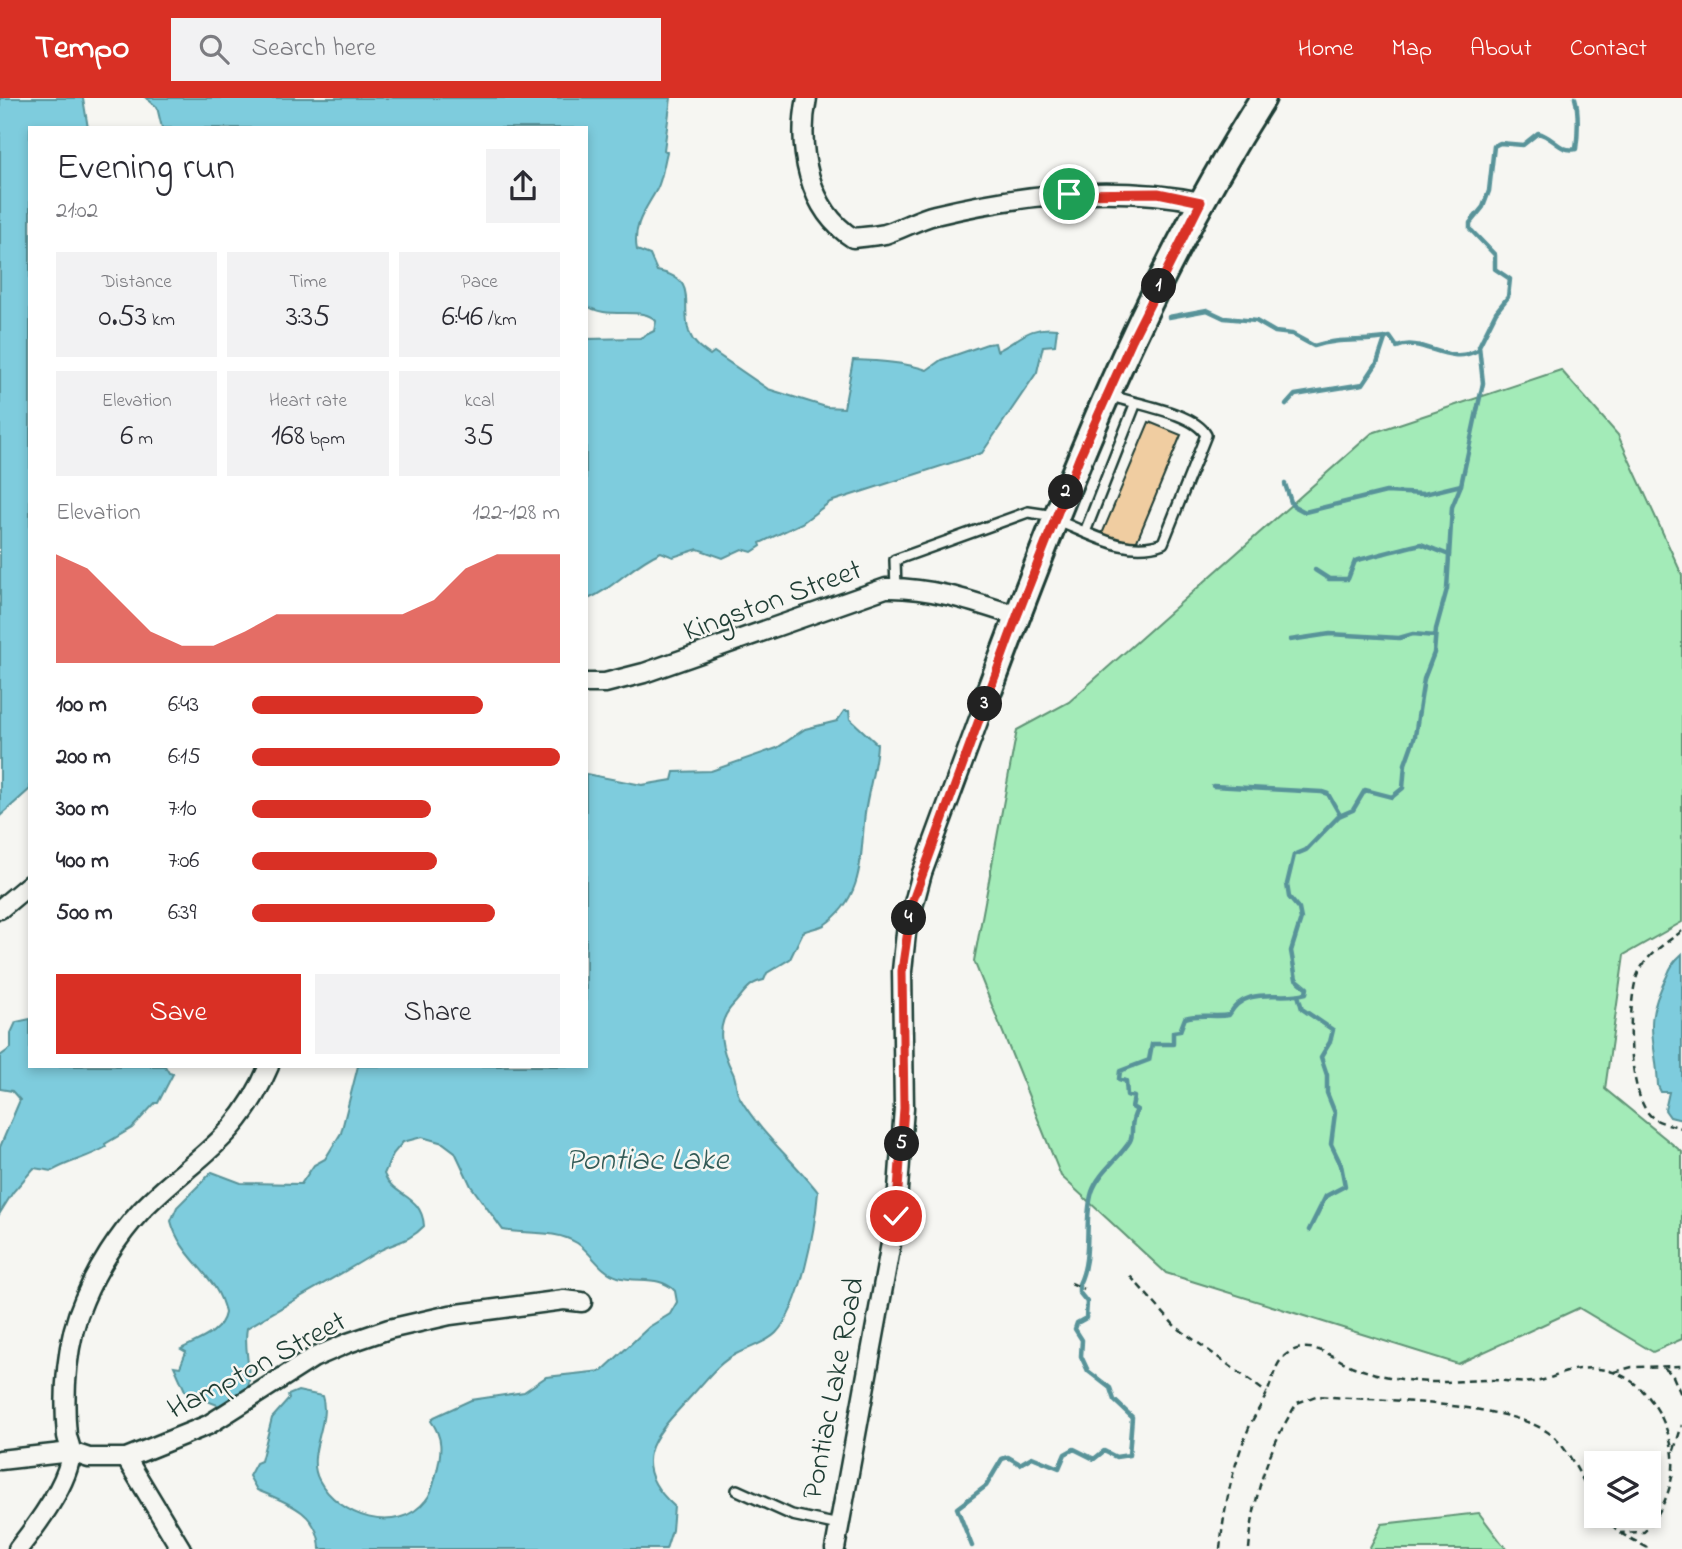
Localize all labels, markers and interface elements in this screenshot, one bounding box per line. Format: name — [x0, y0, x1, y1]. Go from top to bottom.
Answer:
search box — [171, 18, 661, 81]
text: Tempo — [35, 25, 129, 73]
icon: search — [195, 30, 233, 68]
text: Search here — [251, 30, 376, 68]
text: Home — [1298, 32, 1354, 67]
text: Map — [1392, 32, 1432, 67]
text: About — [1470, 32, 1532, 67]
text: Contact — [1570, 32, 1647, 67]
text: Evening run — [56, 141, 235, 197]
button: share — [486, 149, 560, 223]
pin — [1039, 164, 1099, 224]
icon: arrive — [1050, 175, 1088, 213]
text: 21:02 — [56, 195, 98, 228]
pin: 1 — [1142, 268, 1176, 304]
text: Distance — [102, 269, 172, 296]
text: Time — [289, 269, 327, 296]
text: Pace — [461, 269, 498, 296]
text: 1 — [1155, 272, 1162, 299]
text: 0.53 — [98, 296, 147, 340]
text: 3:35 — [286, 296, 330, 340]
text: 6:46 — [442, 296, 483, 340]
text: km — [147, 307, 175, 334]
text: /km — [483, 307, 517, 334]
text: Elevation — [102, 388, 172, 415]
text: Heart rate — [269, 388, 347, 415]
text: kcal — [464, 388, 494, 415]
text: 6 — [120, 415, 134, 459]
text: 168 — [271, 415, 305, 459]
text: 35 — [465, 415, 494, 459]
text: m — [134, 426, 153, 453]
text: bpm — [305, 426, 345, 453]
pin: 2 — [1048, 474, 1084, 510]
text: 2 — [1061, 478, 1070, 505]
text: Elevation — [56, 497, 141, 530]
text: 122–128 m — [472, 497, 560, 530]
street label: Kingston Street — [678, 549, 868, 654]
pin: 3 — [968, 686, 1002, 722]
text: 100 m — [56, 689, 107, 722]
text: 6:43 — [168, 689, 199, 722]
text: 3 — [981, 690, 988, 717]
text: 200 m — [56, 741, 111, 774]
text: 6:15 — [168, 741, 201, 774]
text: 300 m — [56, 793, 109, 826]
text: 7:10 — [168, 793, 197, 826]
text: 400 m — [56, 845, 109, 878]
text: 7:06 — [168, 845, 200, 878]
text: 500 m — [56, 897, 113, 930]
text: 6:39 — [168, 897, 197, 930]
pin: 4 — [892, 900, 926, 936]
text: 4 — [905, 904, 912, 931]
button: Save — [56, 974, 301, 1054]
button: Share — [315, 974, 560, 1054]
pin: 5 — [884, 1126, 920, 1162]
text: 5 — [896, 1130, 907, 1157]
water label: Pontiac Lake — [566, 1138, 730, 1185]
pin — [866, 1186, 926, 1246]
icon: check — [877, 1197, 915, 1235]
street label: Pontiac Lake Road — [792, 1274, 878, 1503]
street label: Hampton Street — [160, 1301, 355, 1432]
map controls — [1584, 1451, 1661, 1528]
button: layers — [1584, 1451, 1661, 1528]

